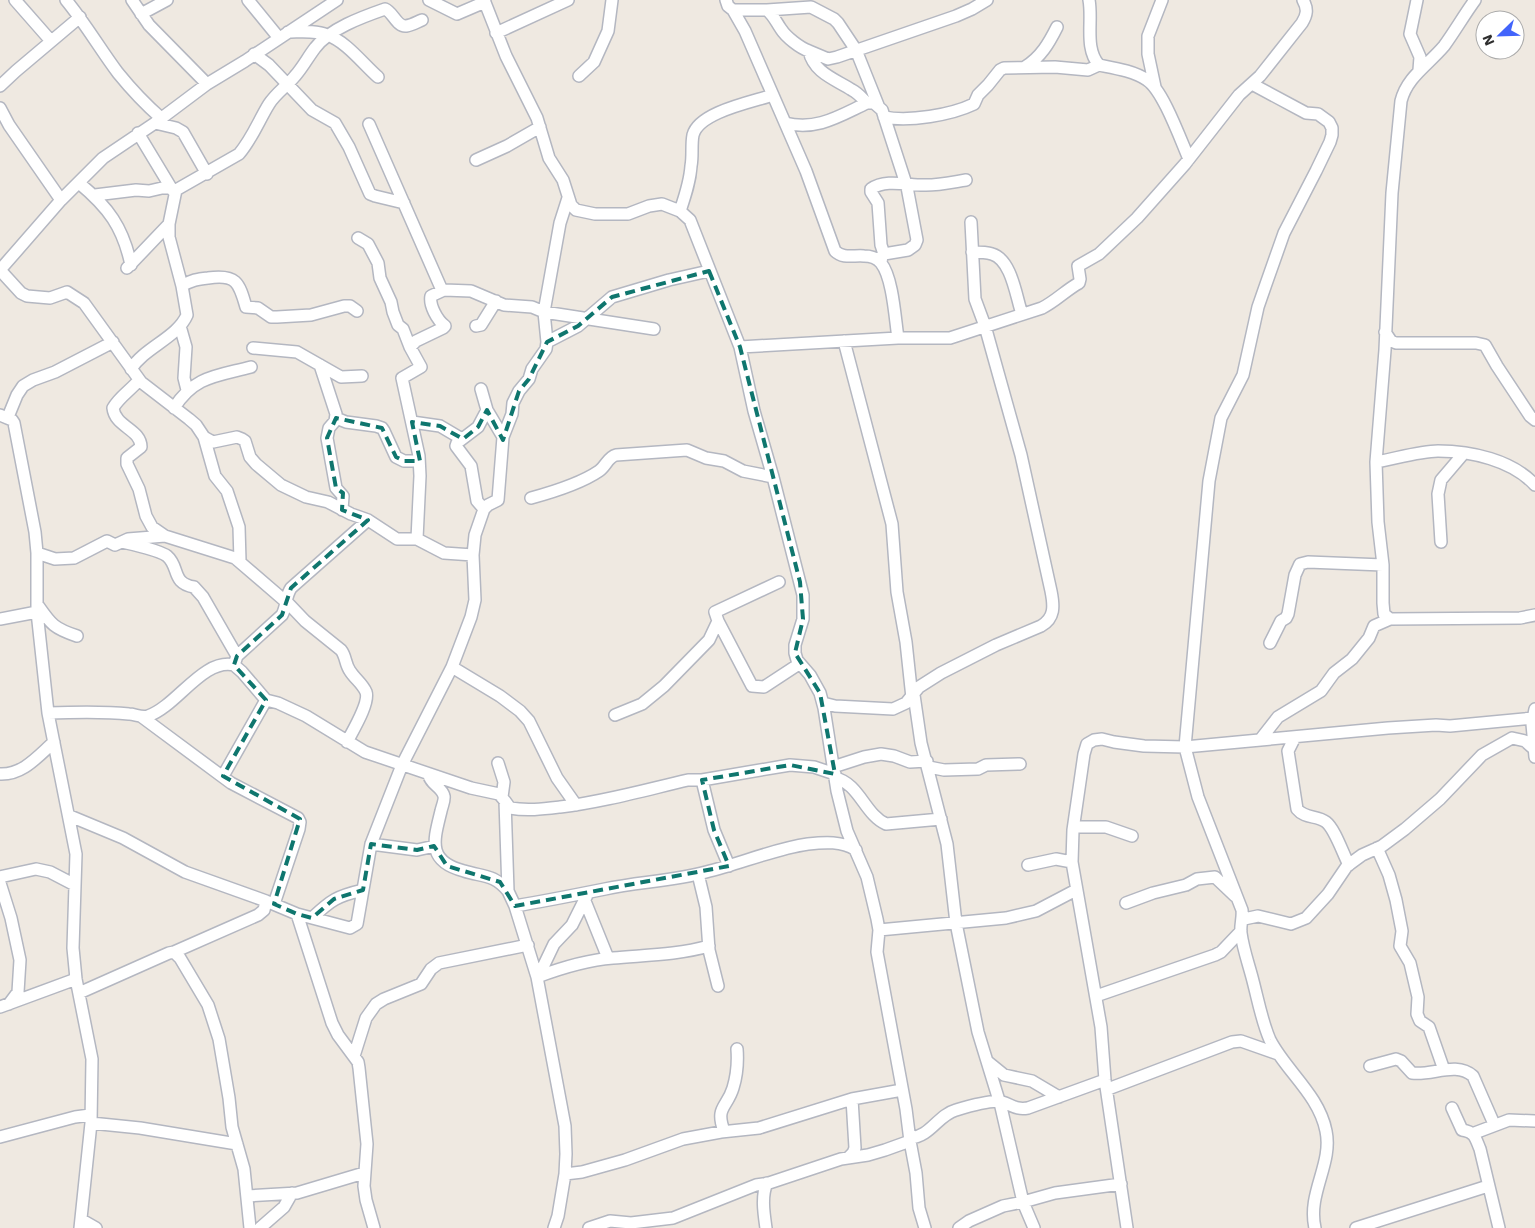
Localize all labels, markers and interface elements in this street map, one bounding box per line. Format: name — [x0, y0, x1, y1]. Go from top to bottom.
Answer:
north arrow — [1475, 10, 1525, 60]
text: N — [1479, 32, 1497, 48]

